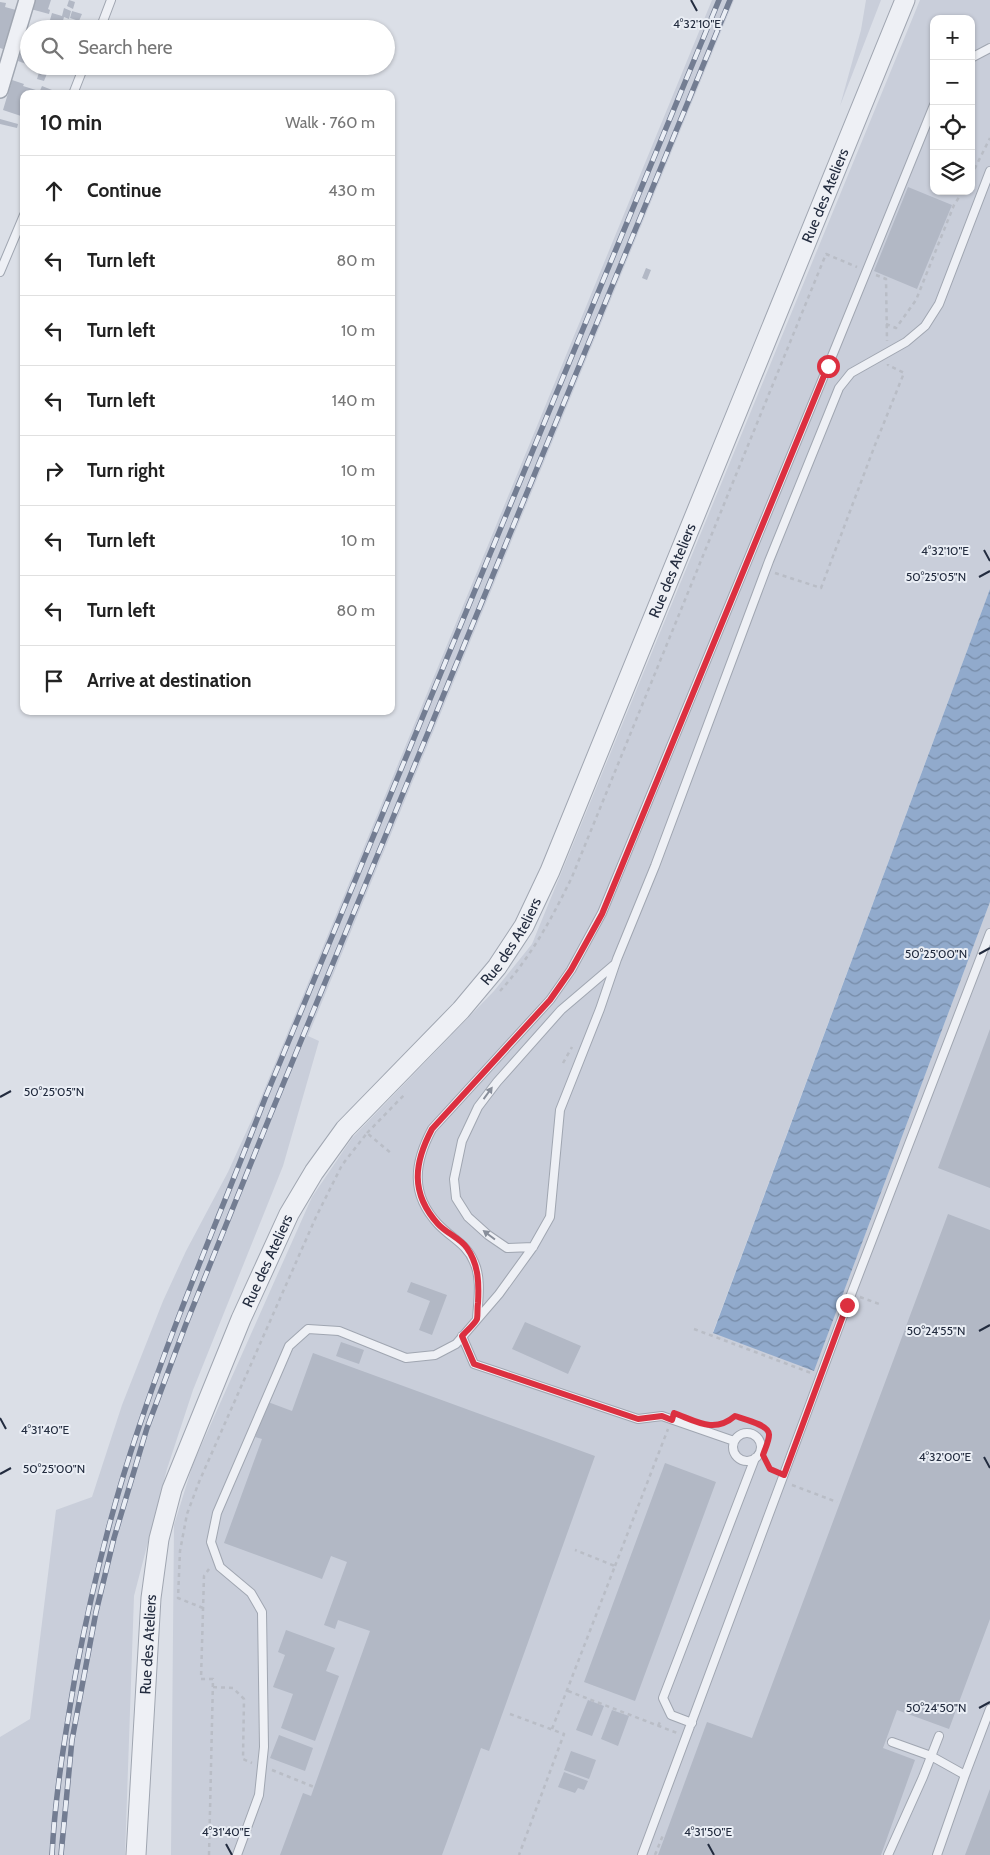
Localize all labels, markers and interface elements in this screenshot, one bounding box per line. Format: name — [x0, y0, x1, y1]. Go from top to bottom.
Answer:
map controls — [930, 15, 975, 195]
button: + — [930, 15, 975, 60]
text: 4°32'10"E — [673, 16, 721, 31]
search box — [20, 20, 395, 75]
icon: search — [38, 34, 66, 62]
text: Search here — [78, 36, 172, 59]
button: − — [930, 60, 975, 105]
button: locate — [930, 105, 975, 150]
text: 10 min — [40, 110, 102, 135]
text: Walk · 760 m — [285, 113, 375, 132]
street label: Rue des Ateliers — [798, 146, 853, 245]
button: layers — [930, 150, 975, 195]
icon: ahead — [40, 177, 68, 205]
text: Continue — [87, 179, 161, 202]
text: 430 m — [328, 181, 375, 200]
icon: left — [40, 247, 68, 275]
text: Turn left — [87, 249, 155, 272]
text: 80 m — [337, 251, 375, 270]
icon: left — [40, 317, 68, 345]
text: Turn left — [87, 319, 155, 342]
text: 10 m — [341, 321, 375, 340]
route start — [817, 355, 840, 378]
icon: left — [40, 387, 68, 415]
text: Turn left — [87, 389, 155, 412]
text: 140 m — [332, 391, 375, 410]
icon: right — [40, 457, 68, 485]
text: Turn right — [87, 459, 165, 482]
text: 10 m — [341, 461, 375, 480]
street label: Rue des Ateliers — [645, 521, 700, 620]
icon: left — [40, 527, 68, 555]
text: Turn left — [87, 529, 155, 552]
text: 10 m — [341, 531, 375, 550]
text: 4°32'10"E — [921, 543, 969, 558]
text: 50°25'05"N — [906, 569, 966, 584]
icon: left — [40, 597, 68, 625]
text: Turn left — [87, 599, 155, 622]
text: 80 m — [337, 601, 375, 620]
icon: arrive — [40, 667, 68, 695]
text: Arrive at destination — [87, 669, 251, 692]
street label: Rue des Ateliers — [477, 895, 545, 989]
text: 50°25'00"N — [905, 946, 967, 961]
text: 50°25'05"N — [24, 1084, 84, 1099]
one-way arrow — [483, 1086, 493, 1100]
street label: Rue des Ateliers — [239, 1212, 297, 1310]
one-way arrow — [482, 1230, 496, 1240]
route end — [836, 1294, 859, 1317]
text: 50°24'55"N — [907, 1323, 965, 1338]
text: 4°31'40"E — [21, 1422, 70, 1437]
text: 4°32'00"E — [919, 1449, 972, 1464]
text: 50°25'00"N — [23, 1461, 85, 1476]
street label: Rue des Ateliers — [136, 1593, 160, 1695]
text: 50°24'50"N — [906, 1700, 966, 1715]
text: 4°31'40"E — [202, 1824, 251, 1839]
text: 4°31'50"E — [684, 1824, 732, 1839]

